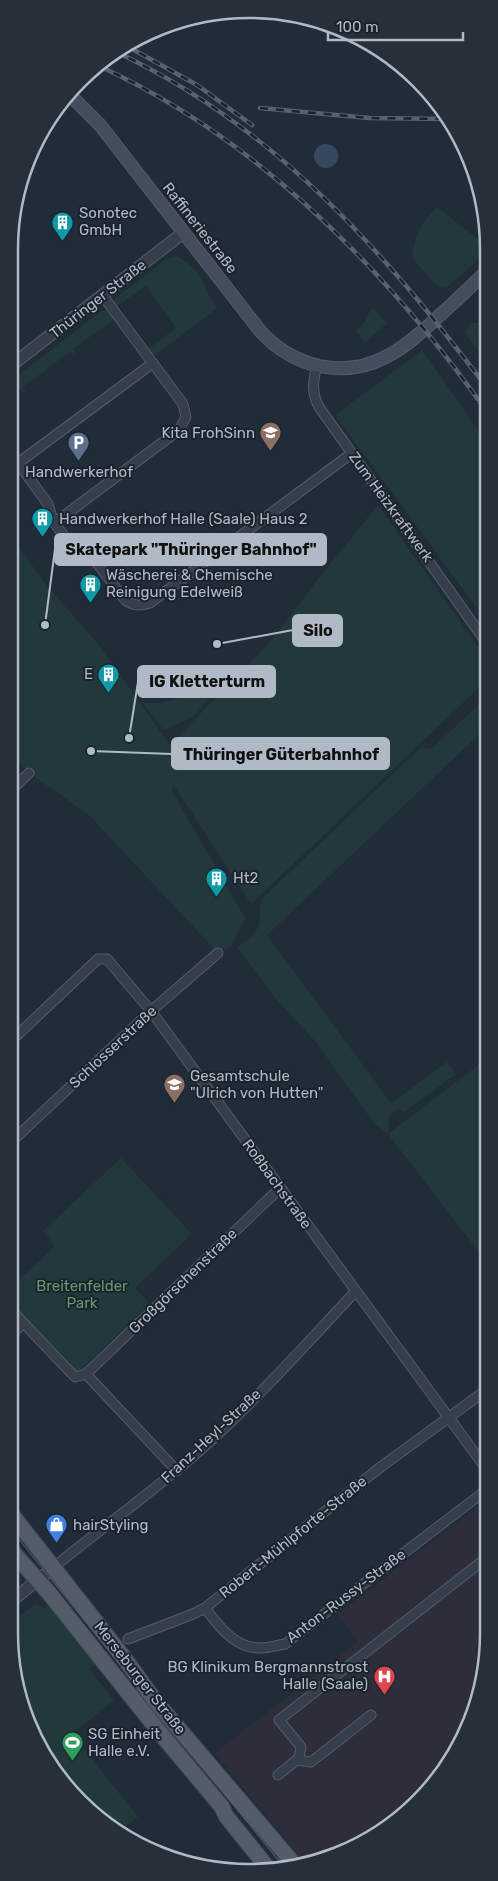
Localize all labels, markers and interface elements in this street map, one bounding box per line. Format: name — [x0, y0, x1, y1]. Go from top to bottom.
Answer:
scale bar — [328, 10, 463, 42]
text: 100 m — [336, 18, 378, 36]
street label: Raffineriestraße — [159, 179, 241, 277]
place label: Sonotec GmbH — [79, 204, 137, 239]
building icon: Sonotec GmbH — [51, 210, 75, 241]
street label: Thüringer Straße — [46, 256, 150, 342]
school or university icon: Kita FrohSinn — [259, 421, 283, 452]
place label: Kita FrohSinn — [162, 424, 255, 442]
parking icon: Handwerkerhof — [67, 431, 91, 462]
street label: Zum Heizkraftwerk — [345, 448, 437, 566]
place label: Handwerkerhof — [25, 463, 133, 481]
building icon: Handwerkerhof Halle (Saale) Haus 2 — [31, 507, 55, 538]
place label: Handwerkerhof Halle (Saale) Haus 2 — [59, 510, 308, 528]
callout: Skatepark "Thüringer Bahnhof" — [55, 534, 326, 565]
text: Skatepark "Thüringer Bahnhof" — [65, 540, 317, 559]
place label: Wäscherei & Chemische Reinigung Edelweiß — [106, 566, 273, 601]
building icon: Wäscherei & Chemische Reinigung Edelweiß — [78, 572, 102, 603]
callout: Silo — [293, 615, 342, 646]
text: Silo — [303, 621, 333, 640]
building icon: E — [97, 662, 121, 693]
place label: E — [84, 665, 93, 683]
callout: IG Kletterturm — [138, 666, 275, 697]
text: IG Kletterturm — [149, 672, 265, 691]
callout: Thüringer Güterbahnhof — [172, 738, 389, 769]
text: Thüringer Güterbahnhof — [183, 745, 380, 764]
building icon: Ht2 — [205, 866, 229, 897]
place label: Ht2 — [233, 869, 259, 887]
street label: Schlosserstraße — [66, 1002, 160, 1092]
place label: Gesamtschule "Ulrich von Hutten" — [190, 1067, 323, 1102]
school or university icon: Gesamtschule "Ulrich von Hutten" — [162, 1073, 186, 1104]
street label: Roßbachstraße — [238, 1136, 316, 1232]
street label: Großgörschenstraße — [125, 1225, 241, 1337]
park label: Breitenfelder Park — [36, 1277, 128, 1312]
street label: Franz-Heyl-Straße — [157, 1385, 265, 1487]
street label: Robert-Mühlpforte-Straße — [216, 1472, 370, 1602]
shop icon: hairStyling — [45, 1513, 69, 1544]
place label: hairStyling — [73, 1516, 149, 1534]
street label: Anton-Russy-Straße — [283, 1545, 409, 1647]
street label: Merseburger Straße — [90, 1618, 190, 1738]
place label: BG Klinikum Bergmannstrost Halle (Saale) — [167, 1658, 368, 1693]
hospital icon: BG Klinikum Bergmannstrost Halle (Saale) — [372, 1664, 396, 1695]
place label: SG Einheit Halle e.V. — [88, 1725, 160, 1760]
sports icon: SG Einheit Halle e.V. — [60, 1731, 84, 1762]

